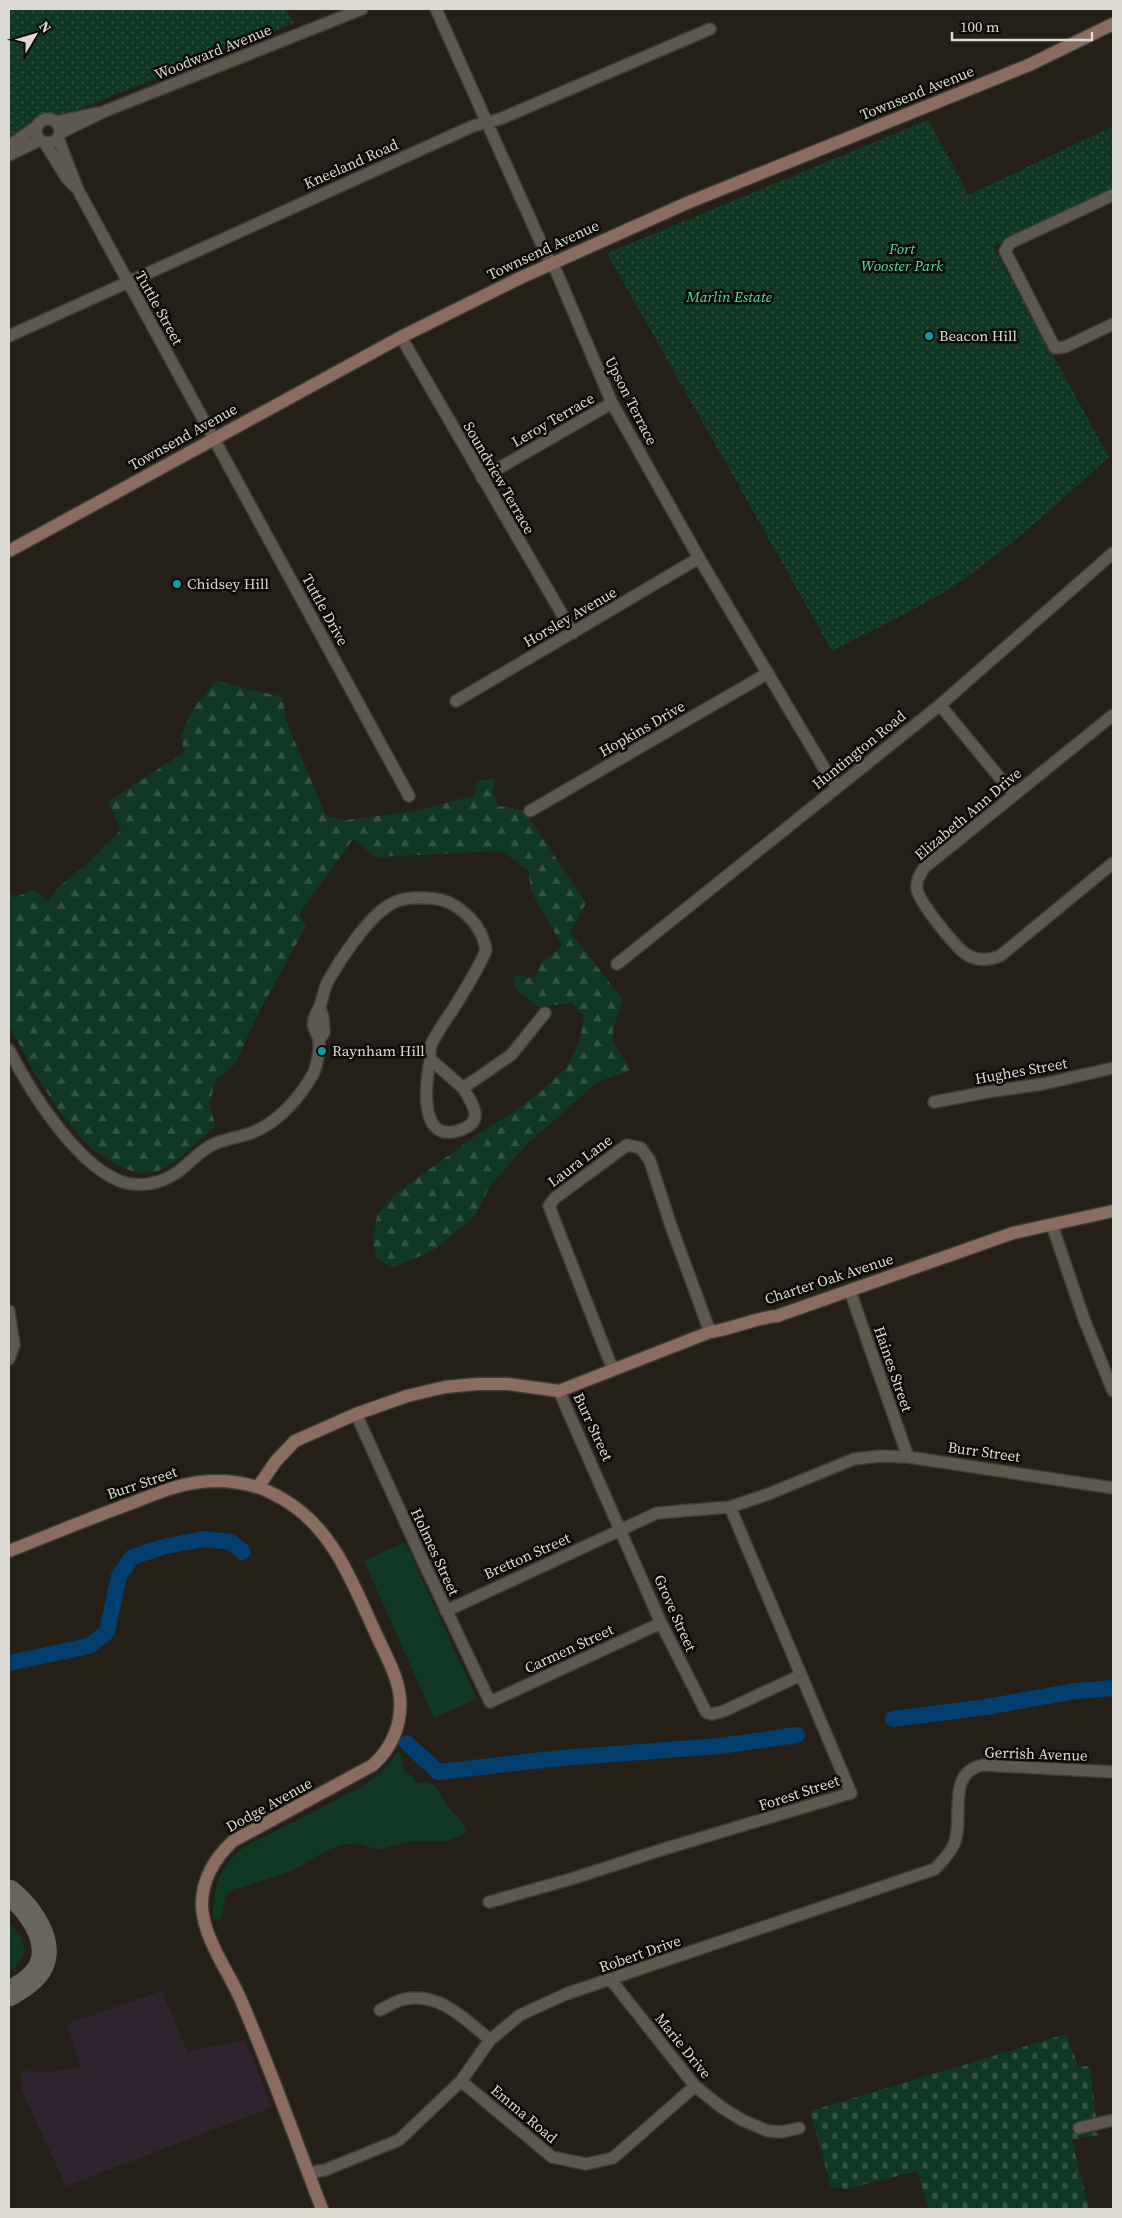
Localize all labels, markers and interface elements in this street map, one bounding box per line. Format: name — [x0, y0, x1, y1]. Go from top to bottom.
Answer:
north arrow — [10, 10, 60, 60]
scale bar — [952, 10, 1092, 42]
text: 100 m — [960, 16, 1000, 37]
text: N — [34, 17, 56, 37]
street label: Woodward Avenue — [151, 18, 275, 85]
street label: Townsend Avenue — [857, 60, 977, 125]
street label: Kneeland Road — [300, 133, 402, 194]
street label: Townsend Avenue — [483, 214, 603, 285]
park label: Fort Wooster Park — [861, 238, 944, 276]
street label: Tuttle Street — [130, 267, 188, 349]
park label: Marlin Estate — [685, 286, 772, 307]
place label: Beacon Hill — [939, 325, 1017, 346]
marker: Beacon Hill — [923, 330, 935, 342]
street label: Upson Terrace — [600, 353, 663, 449]
street label: Leroy Terrace — [507, 387, 598, 452]
street label: Townsend Avenue — [125, 398, 241, 475]
street label: Soundview Terrace — [459, 418, 540, 538]
street label: Tuttle Drive — [297, 570, 354, 650]
place label: Chidsey Hill — [187, 573, 269, 594]
marker: Chidsey Hill — [171, 578, 183, 590]
street label: Horsley Avenue — [519, 581, 621, 652]
street label: Hopkins Drive — [595, 695, 689, 762]
street label: Huntington Road — [807, 705, 910, 794]
street label: Elizabeth Ann Drive — [910, 762, 1026, 865]
place label: Raynham Hill — [332, 1040, 425, 1061]
marker: Raynham Hill — [316, 1045, 328, 1057]
street label: Hughes Street — [973, 1052, 1069, 1089]
street label: Laura Lane — [543, 1129, 617, 1192]
street label: Charter Oak Avenue — [762, 1248, 896, 1309]
street label: Haines Street — [869, 1323, 918, 1415]
street label: Burr Street — [569, 1389, 618, 1464]
street label: Burr Street — [947, 1436, 1022, 1467]
street label: Burr Street — [104, 1461, 180, 1504]
street label: Holmes Street — [406, 1505, 465, 1599]
street label: Bretton Street — [480, 1527, 574, 1584]
street label: Grove Street — [649, 1571, 702, 1655]
street label: Carmen Street — [521, 1619, 617, 1678]
street label: Gerrish Avenue — [984, 1741, 1088, 1766]
street label: Forest Street — [756, 1770, 842, 1815]
street label: Dodge Avenue — [222, 1772, 316, 1837]
street label: Robert Drive — [596, 1930, 684, 1977]
street label: Marie Drive — [650, 2008, 717, 2083]
street label: Emma Road — [486, 2079, 563, 2148]

